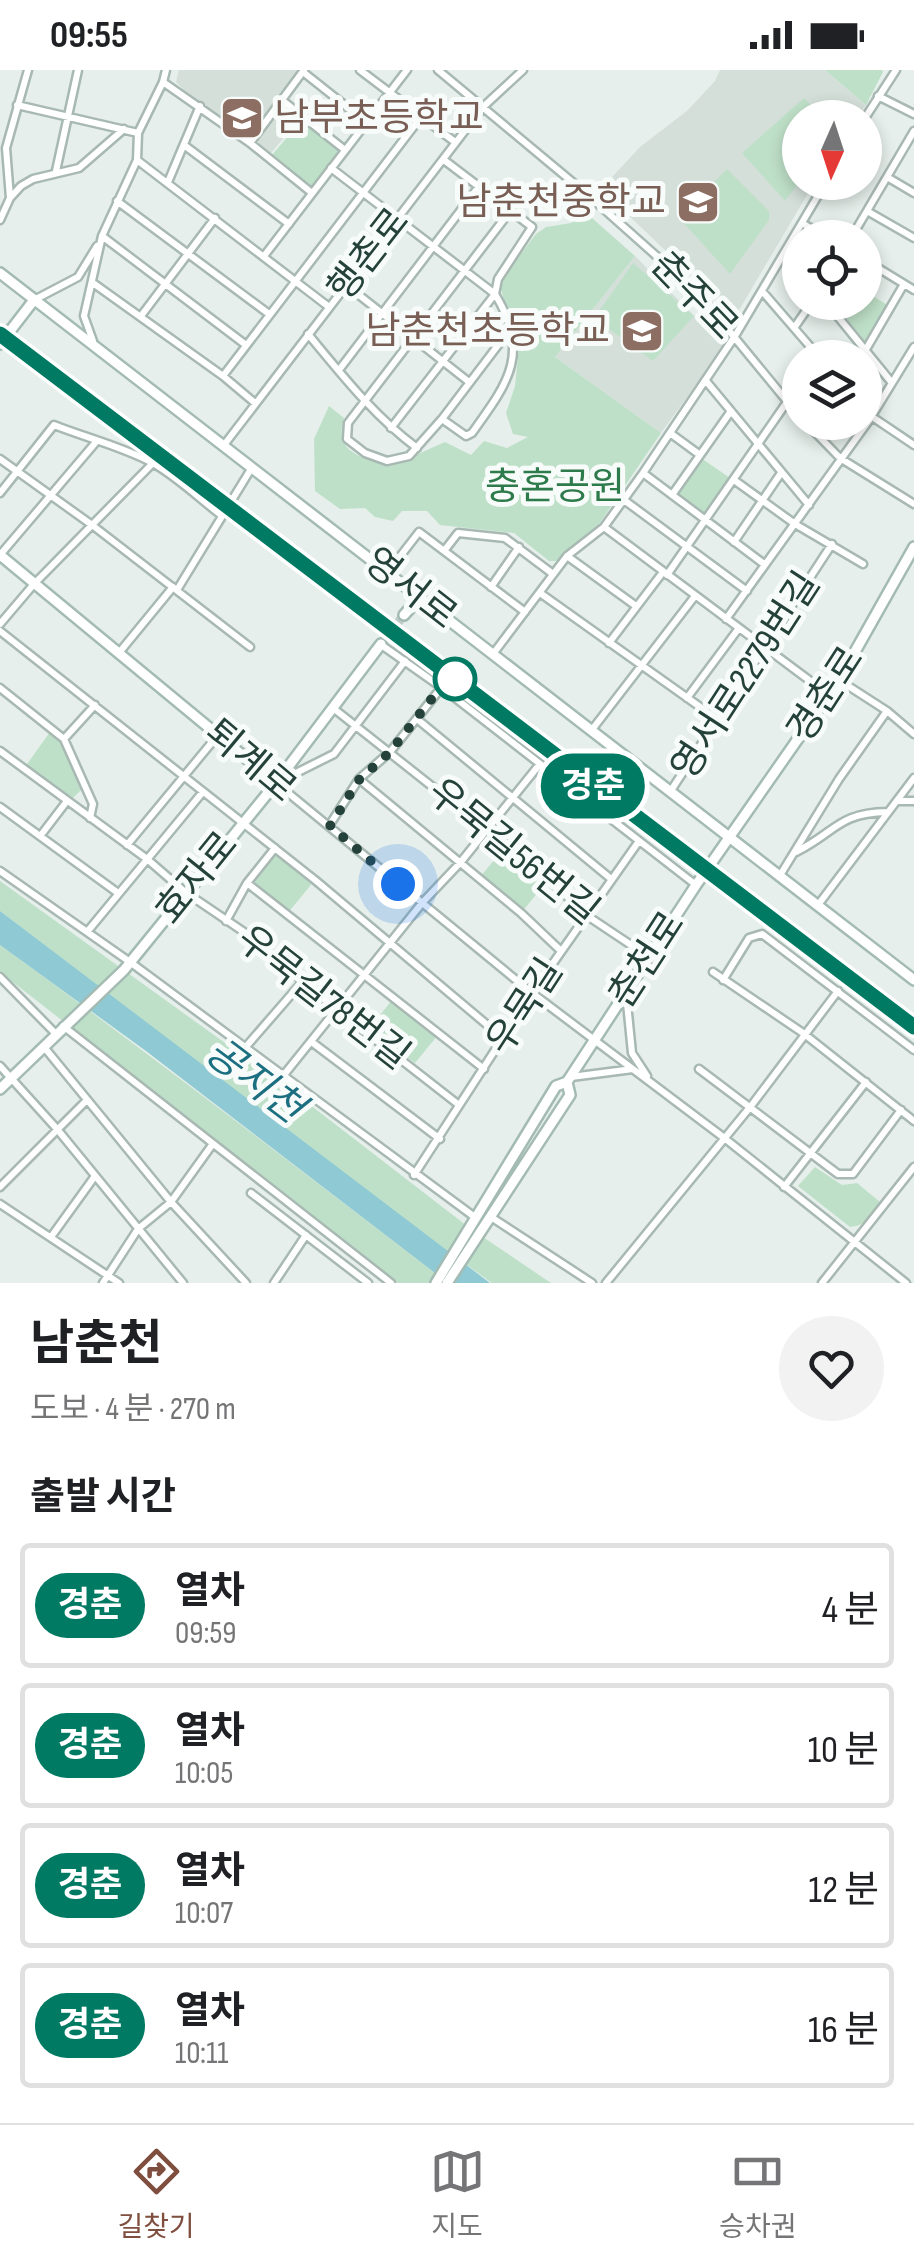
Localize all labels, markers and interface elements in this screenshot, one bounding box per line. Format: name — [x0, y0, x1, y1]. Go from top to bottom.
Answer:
text: 09:55 — [50, 13, 128, 58]
school or university icon: 남부초등학교 — [219, 95, 265, 141]
place label: 남부초등학교 — [274, 96, 484, 141]
north arrow — [782, 100, 882, 200]
map controls — [782, 100, 882, 440]
school or university icon: 남춘천중학교 — [675, 179, 721, 225]
place label: 남춘천중학교 — [456, 180, 666, 225]
street label: 행촌로 — [319, 200, 419, 310]
button: locate — [782, 220, 882, 320]
street label: 춘주로 — [641, 243, 747, 349]
school or university icon: 남춘천초등학교 — [619, 308, 665, 354]
place label: 남춘천초등학교 — [365, 309, 610, 354]
button: layers — [782, 340, 882, 440]
park label: 충혼공원 — [485, 465, 625, 510]
street label: 영서로 — [355, 539, 465, 639]
street label: 영서로2279번길 — [662, 564, 830, 788]
street label: 경춘로 — [779, 639, 873, 751]
unlabelled marker — [434, 658, 476, 700]
street label: 퇴계로 — [195, 710, 305, 812]
line badge: 경춘 — [548, 754, 638, 818]
text: 경춘 — [561, 765, 625, 808]
street label: 우묵길56번길 — [419, 769, 607, 935]
street label: 효자로 — [147, 823, 247, 933]
your location — [373, 859, 423, 909]
street label: 춘천로 — [600, 904, 694, 1016]
street label: 우묵길78번길 — [228, 917, 418, 1079]
street label: 우묵길 — [478, 951, 572, 1063]
water label: 공지천 — [195, 1029, 316, 1136]
text: 남춘천 — [30, 1316, 162, 1373]
button: heart — [779, 1316, 884, 1421]
text: 도보 · 4 분 · 270 m — [30, 1390, 236, 1429]
text: 출발 시간 — [30, 1475, 176, 1520]
text: 열차 — [175, 1569, 245, 1614]
text: 경춘 — [58, 1584, 122, 1627]
text: 4 분 — [822, 1588, 879, 1633]
text: 09:59 — [175, 1614, 237, 1653]
text: 열차 — [175, 1709, 245, 1754]
text: 경춘 — [58, 1724, 122, 1767]
text: 10 분 — [808, 1728, 879, 1773]
text: 10:05 — [175, 1754, 233, 1793]
text: 열차 — [175, 1849, 245, 1894]
text: 경춘 — [58, 1864, 122, 1907]
text: 12 분 — [809, 1868, 879, 1913]
text: 10:07 — [175, 1894, 233, 1933]
text: 열차 — [175, 1989, 245, 2034]
text: 경춘 — [58, 2004, 122, 2047]
text: 16 분 — [808, 2008, 879, 2053]
text: 10:11 — [175, 2034, 229, 2073]
tab: 길찾기 — [117, 2144, 195, 2244]
tab: 지도 — [430, 2144, 485, 2244]
tab: 승차권 — [719, 2144, 797, 2244]

